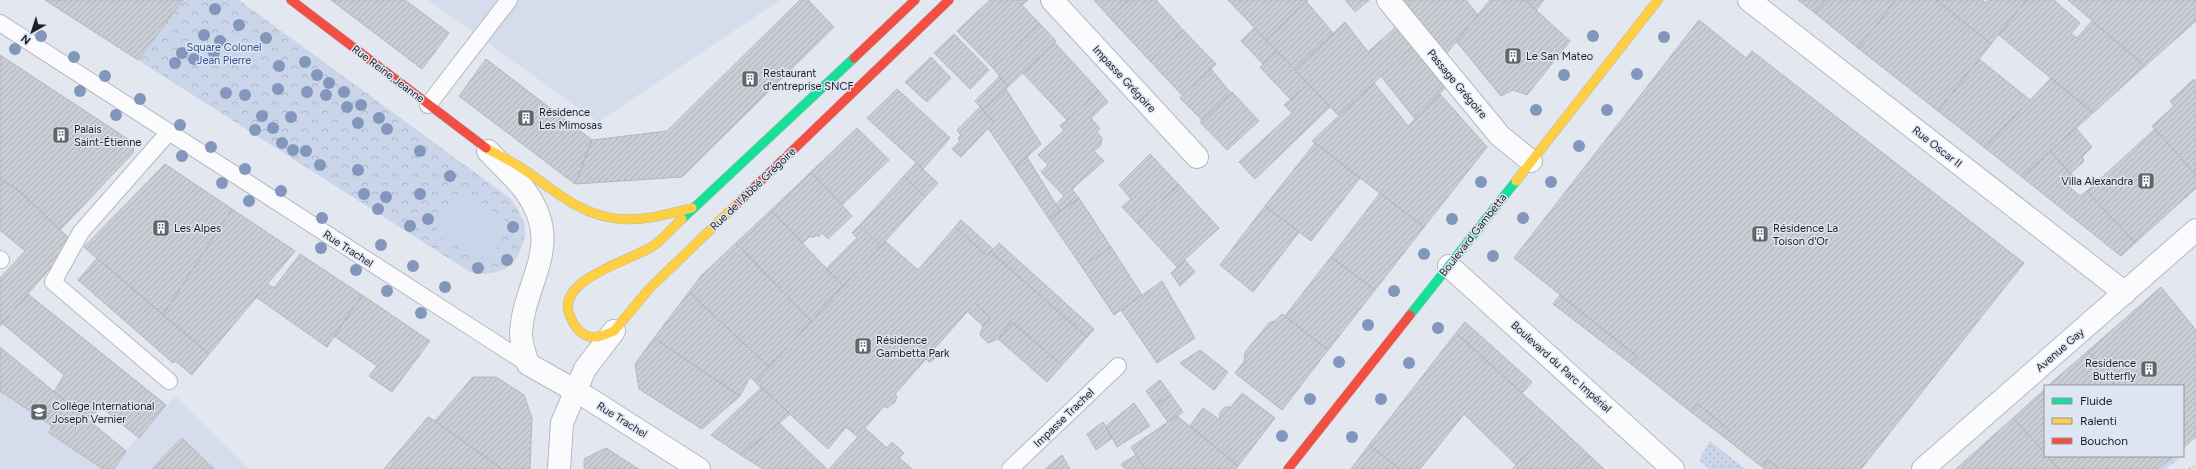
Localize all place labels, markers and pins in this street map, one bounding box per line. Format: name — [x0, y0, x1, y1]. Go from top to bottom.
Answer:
building icon: Le San Mateo — [1503, 46, 1523, 66]
place label: Le San Mateo — [1526, 50, 1593, 63]
place label: Restaurant d'entreprise SNCF — [763, 67, 853, 93]
building icon: Restaurant d'entreprise SNCF — [740, 69, 760, 89]
place label: Résidence Les Mimosas — [539, 106, 602, 132]
building icon: Résidence Les Mimosas — [516, 108, 536, 128]
place label: Palais Saint-Étienne — [74, 123, 141, 149]
building icon: Palais Saint-Étienne — [51, 125, 71, 145]
building icon: Villa Alexandra — [2136, 171, 2156, 191]
place label: Villa Alexandra — [2061, 175, 2133, 188]
building icon: Les Alpes — [151, 218, 171, 238]
place label: Les Alpes — [174, 222, 221, 235]
place label: Résidence La Toison d'Or — [1773, 222, 1838, 248]
building icon: Résidence La Toison d'Or — [1750, 224, 1770, 244]
place label: Résidence Gambetta Park — [876, 334, 950, 360]
building icon: Résidence Gambetta Park — [853, 336, 873, 356]
place label: Residence Butterfly — [2085, 357, 2136, 383]
building icon: Residence Butterfly — [2139, 359, 2159, 379]
place label: Collège International Joseph Vernier — [52, 400, 154, 426]
school or university icon: Collège International Joseph Vernier — [29, 402, 49, 422]

